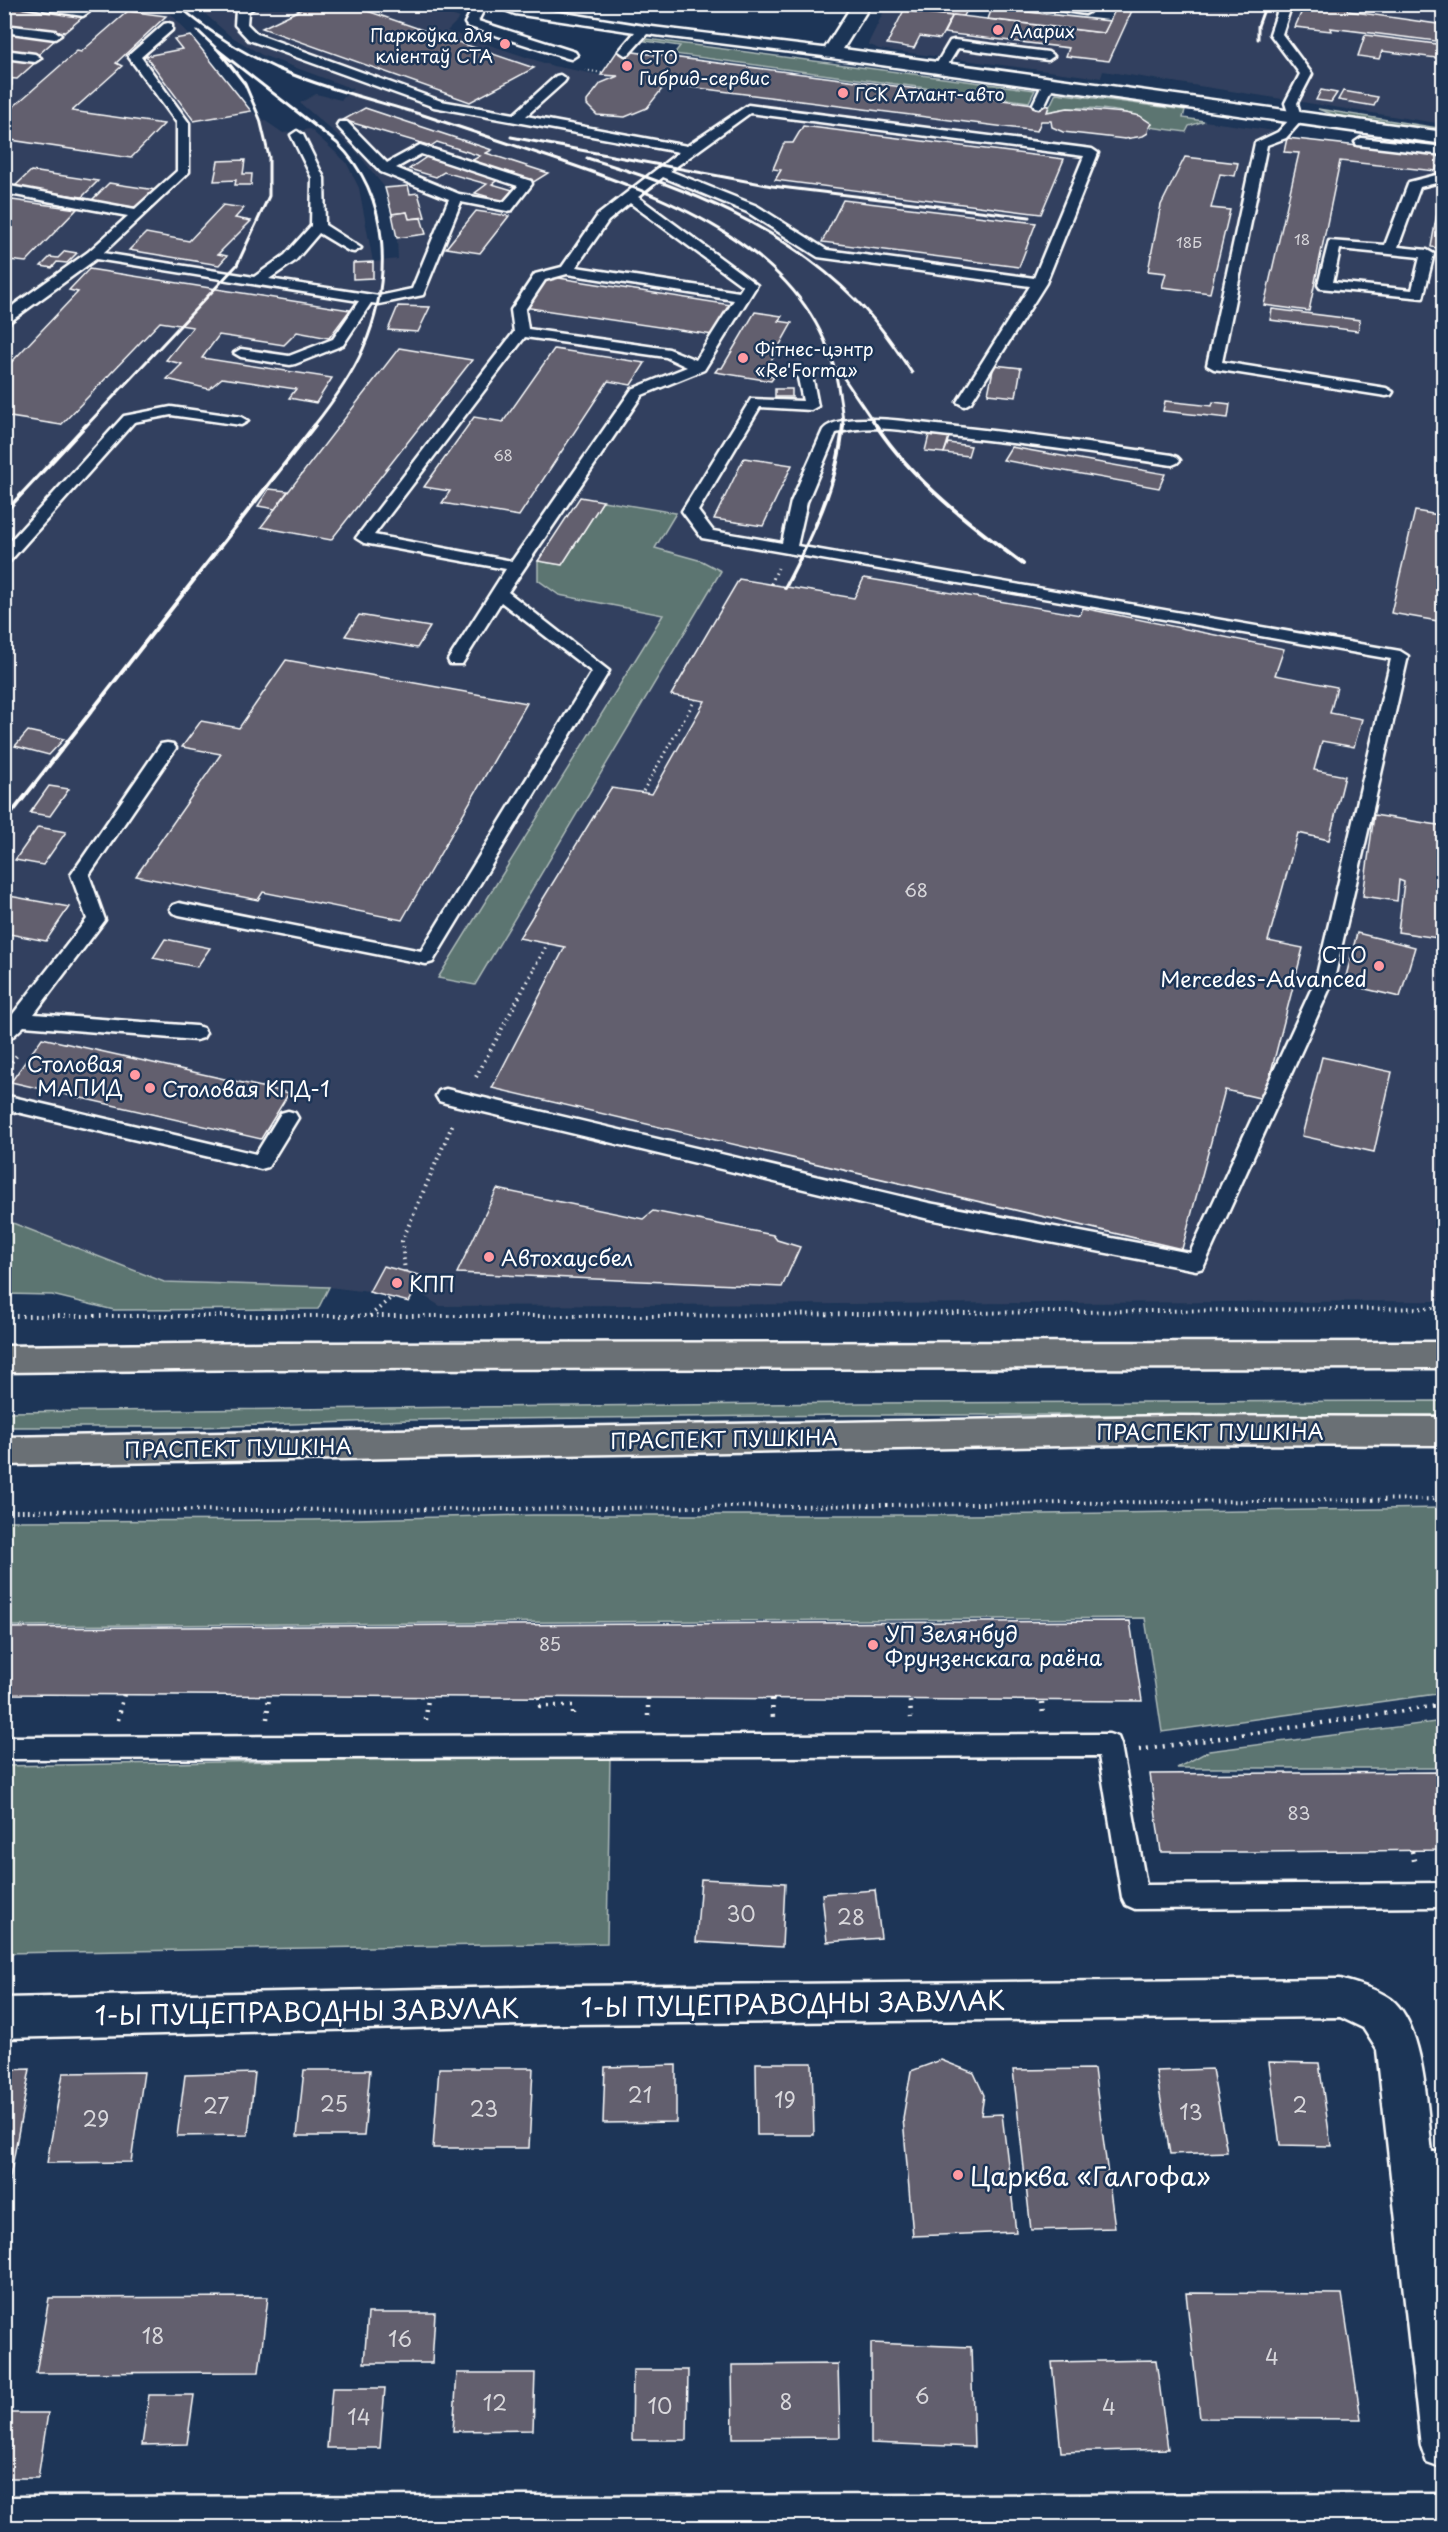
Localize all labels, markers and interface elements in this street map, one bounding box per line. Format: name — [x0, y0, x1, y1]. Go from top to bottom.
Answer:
place label: Аларих — [1010, 17, 1075, 44]
place label: Паркоўка для кліентаў СТА — [370, 21, 493, 69]
marker: Аларих — [991, 23, 1005, 37]
marker: Паркоўка для кліентаў СТА — [498, 37, 512, 51]
place label: СТО Гибрид-сервис — [639, 43, 770, 91]
marker: СТО Гибрид-сервис — [620, 59, 634, 73]
place label: ГСК Атлант-авто — [855, 80, 1005, 107]
marker: ГСК Атлант-авто — [836, 86, 850, 100]
house number: 18 — [1294, 227, 1310, 250]
house number: 18Б — [1176, 230, 1202, 253]
place label: Фітнес-цэнтр «Re'Forma» — [755, 335, 874, 383]
marker: Фітнес-цэнтр «Re'Forma» — [736, 351, 750, 365]
house number: 68 — [493, 443, 513, 466]
house number: 68 — [904, 876, 928, 903]
place label: СТО Mercedes-Advanced — [1160, 938, 1367, 994]
marker: СТО Mercedes-Advanced — [1372, 959, 1386, 973]
place label: Столовая МАПИД — [27, 1047, 123, 1103]
marker: Столовая МАПИД — [128, 1068, 142, 1082]
place label: Столовая КПД-1 — [162, 1072, 330, 1104]
marker: Столовая КПД-1 — [143, 1081, 157, 1095]
place label: Автохаусбел — [501, 1241, 633, 1273]
marker: Автохаусбел — [482, 1250, 496, 1264]
place label: КПП — [409, 1267, 455, 1299]
marker: КПП — [390, 1276, 404, 1290]
street label: ПРАСПЕКТ ПУШКІНА — [1096, 1415, 1324, 1447]
street label: ПРАСПЕКТ ПУШКІНА — [610, 1420, 838, 1456]
street label: ПРАСПЕКТ ПУШКІНА — [124, 1429, 352, 1465]
place label: УП Зелянбуд Фрунзенскага раёна — [885, 1617, 1102, 1673]
house number: 85 — [539, 1630, 561, 1657]
marker: УП Зелянбуд Фрунзенскага раёна — [866, 1638, 880, 1652]
house number: 83 — [1288, 1799, 1310, 1826]
house number: 30 — [726, 1897, 756, 1929]
house number: 28 — [837, 1900, 865, 1932]
street label: 1-Ы ПУЦЕПРАВОДНЫ ЗАВУЛАК — [580, 1980, 1006, 2026]
street label: 1-Ы ПУЦЕПРАВОДНЫ ЗАВУЛАК — [94, 1988, 520, 2034]
house number: 21 — [628, 2078, 652, 2110]
house number: 19 — [774, 2083, 796, 2115]
house number: 25 — [320, 2087, 348, 2119]
house number: 2 — [1293, 2088, 1307, 2120]
house number: 27 — [203, 2089, 229, 2121]
house number: 23 — [470, 2092, 498, 2124]
house number: 13 — [1179, 2095, 1203, 2127]
house number: 29 — [83, 2102, 109, 2134]
place label: Царква «Галгофа» — [970, 2156, 1211, 2195]
marker: Царква «Галгофа» — [951, 2168, 965, 2182]
house number: 18 — [142, 2319, 164, 2351]
house number: 16 — [388, 2322, 412, 2354]
house number: 4 — [1265, 2340, 1279, 2372]
house number: 6 — [915, 2379, 929, 2411]
house number: 8 — [779, 2385, 793, 2417]
house number: 12 — [483, 2386, 507, 2418]
house number: 10 — [648, 2389, 672, 2421]
house number: 4 — [1102, 2390, 1116, 2422]
house number: 14 — [347, 2400, 371, 2432]

